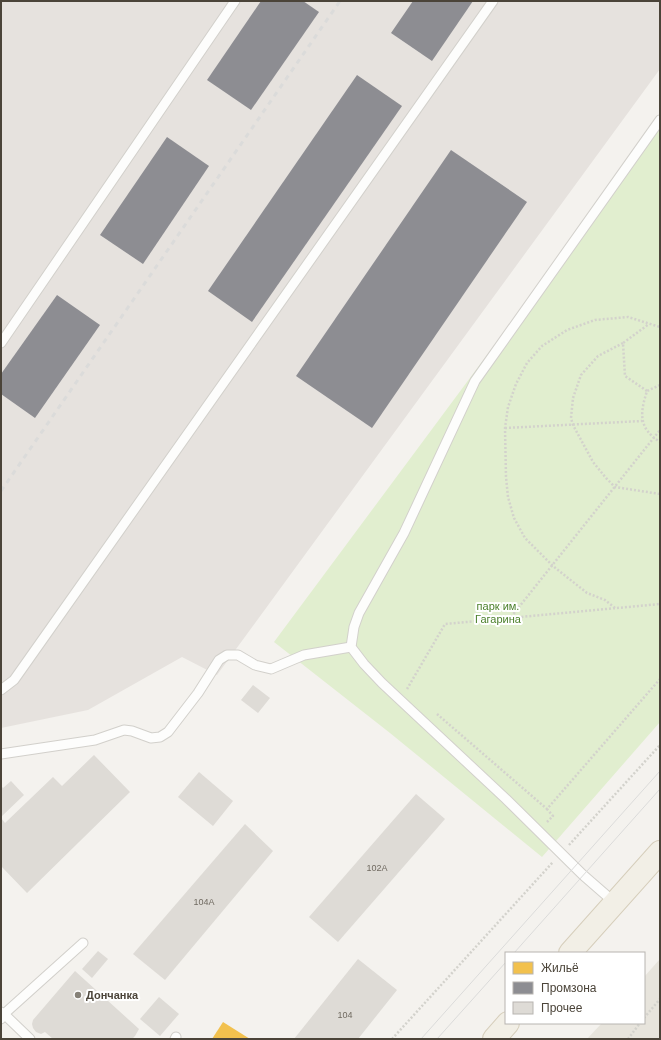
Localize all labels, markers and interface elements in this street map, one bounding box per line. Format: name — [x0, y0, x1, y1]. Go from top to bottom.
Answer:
park label: парк им. Гагарина — [475, 600, 522, 625]
house number: 102А — [366, 863, 388, 873]
house number: 104А — [193, 897, 215, 907]
legend — [505, 952, 645, 1024]
text: Жильё — [541, 961, 579, 975]
text: Промзона — [541, 981, 597, 995]
place label: Дончанка — [86, 989, 139, 1001]
marker: Дончанка — [73, 990, 83, 1000]
text: Прочее — [541, 1001, 583, 1015]
house number: 104 — [337, 1010, 353, 1020]

